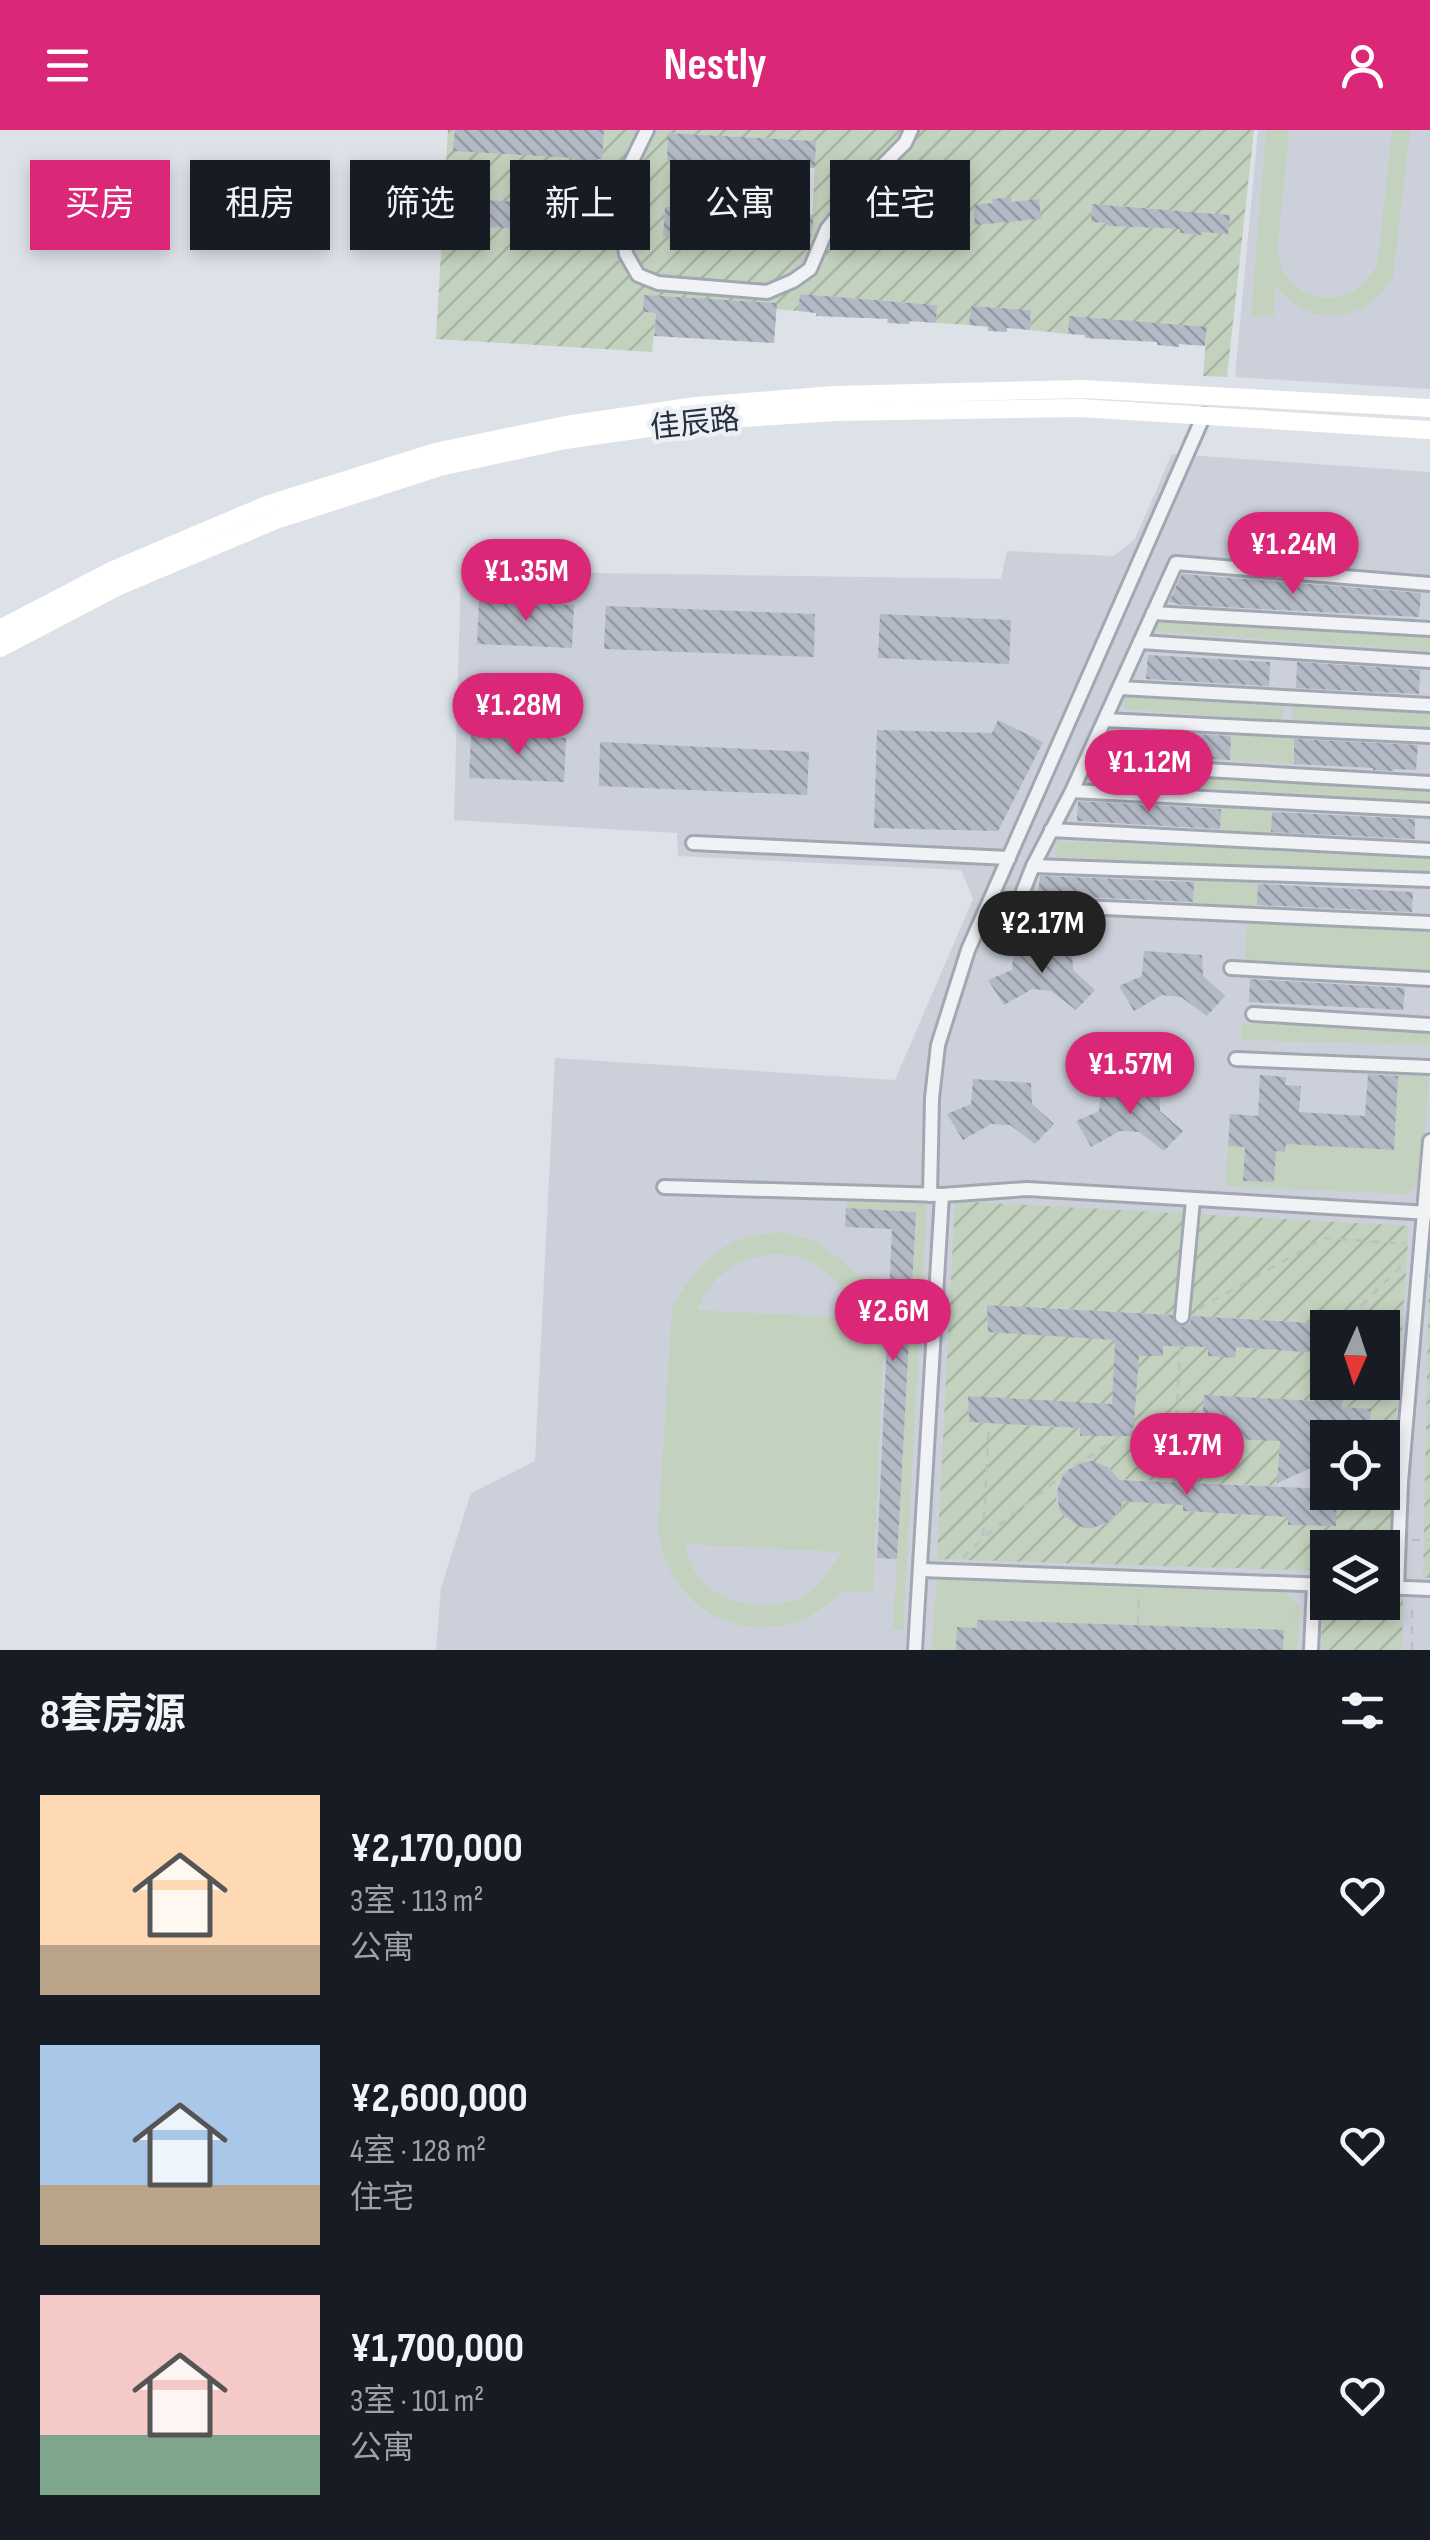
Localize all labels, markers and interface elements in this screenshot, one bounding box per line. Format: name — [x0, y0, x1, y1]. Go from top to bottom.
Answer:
icon: menu — [40, 38, 95, 93]
text: Nestly — [663, 38, 767, 93]
icon: person — [1335, 38, 1390, 93]
chip: 买房 — [30, 160, 170, 250]
chip: 租房 — [190, 160, 330, 250]
chip: 筛选 — [350, 160, 490, 250]
chip: 新上 — [510, 160, 650, 250]
chip: 公寓 — [670, 160, 810, 250]
chip: 住宅 — [830, 160, 970, 250]
street label: 佳辰路 — [648, 401, 742, 447]
pin: ¥1.24M — [1212, 512, 1374, 597]
text: ¥1.24M — [1250, 525, 1336, 564]
pin: ¥1.35M — [445, 539, 607, 624]
text: ¥1.35M — [483, 552, 569, 591]
pin: ¥1.28M — [437, 673, 599, 758]
text: ¥1.28M — [474, 686, 562, 725]
pin: ¥1.12M — [1068, 730, 1230, 815]
text: ¥1.12M — [1107, 743, 1191, 782]
pin: ¥2.17M — [961, 891, 1123, 976]
text: ¥2.17M — [1000, 904, 1084, 943]
pin: ¥1.57M — [1049, 1032, 1211, 1117]
text: ¥1.57M — [1087, 1045, 1173, 1084]
pin: ¥2.6M — [823, 1279, 963, 1364]
text: ¥2.6M — [857, 1292, 929, 1331]
north arrow — [1310, 1310, 1400, 1400]
map controls — [1310, 1310, 1400, 1620]
pin: ¥1.7M — [1117, 1413, 1257, 1498]
button: locate — [1310, 1420, 1400, 1510]
text: ¥1.7M — [1152, 1426, 1222, 1465]
button: layers — [1310, 1530, 1400, 1620]
icon: filters — [1335, 1683, 1390, 1738]
text: 8套房源 — [40, 1690, 186, 1741]
text: ¥2,170,000 — [350, 1823, 523, 1874]
icon: home — [120, 1835, 240, 1955]
icon: heart — [1335, 1868, 1390, 1923]
text: 3室 · 113 m² — [350, 1882, 483, 1921]
text: 公寓 — [350, 1929, 414, 1968]
text: ¥2,600,000 — [350, 2073, 528, 2124]
icon: home — [120, 2085, 240, 2205]
icon: heart — [1335, 2118, 1390, 2173]
text: 4室 · 128 m² — [350, 2132, 486, 2171]
text: 住宅 — [350, 2179, 414, 2218]
text: ¥1,700,000 — [350, 2323, 524, 2374]
icon: home — [120, 2335, 240, 2455]
icon: heart — [1335, 2368, 1390, 2423]
text: 3室 · 101 m² — [350, 2382, 484, 2421]
text: 公寓 — [350, 2429, 414, 2468]

